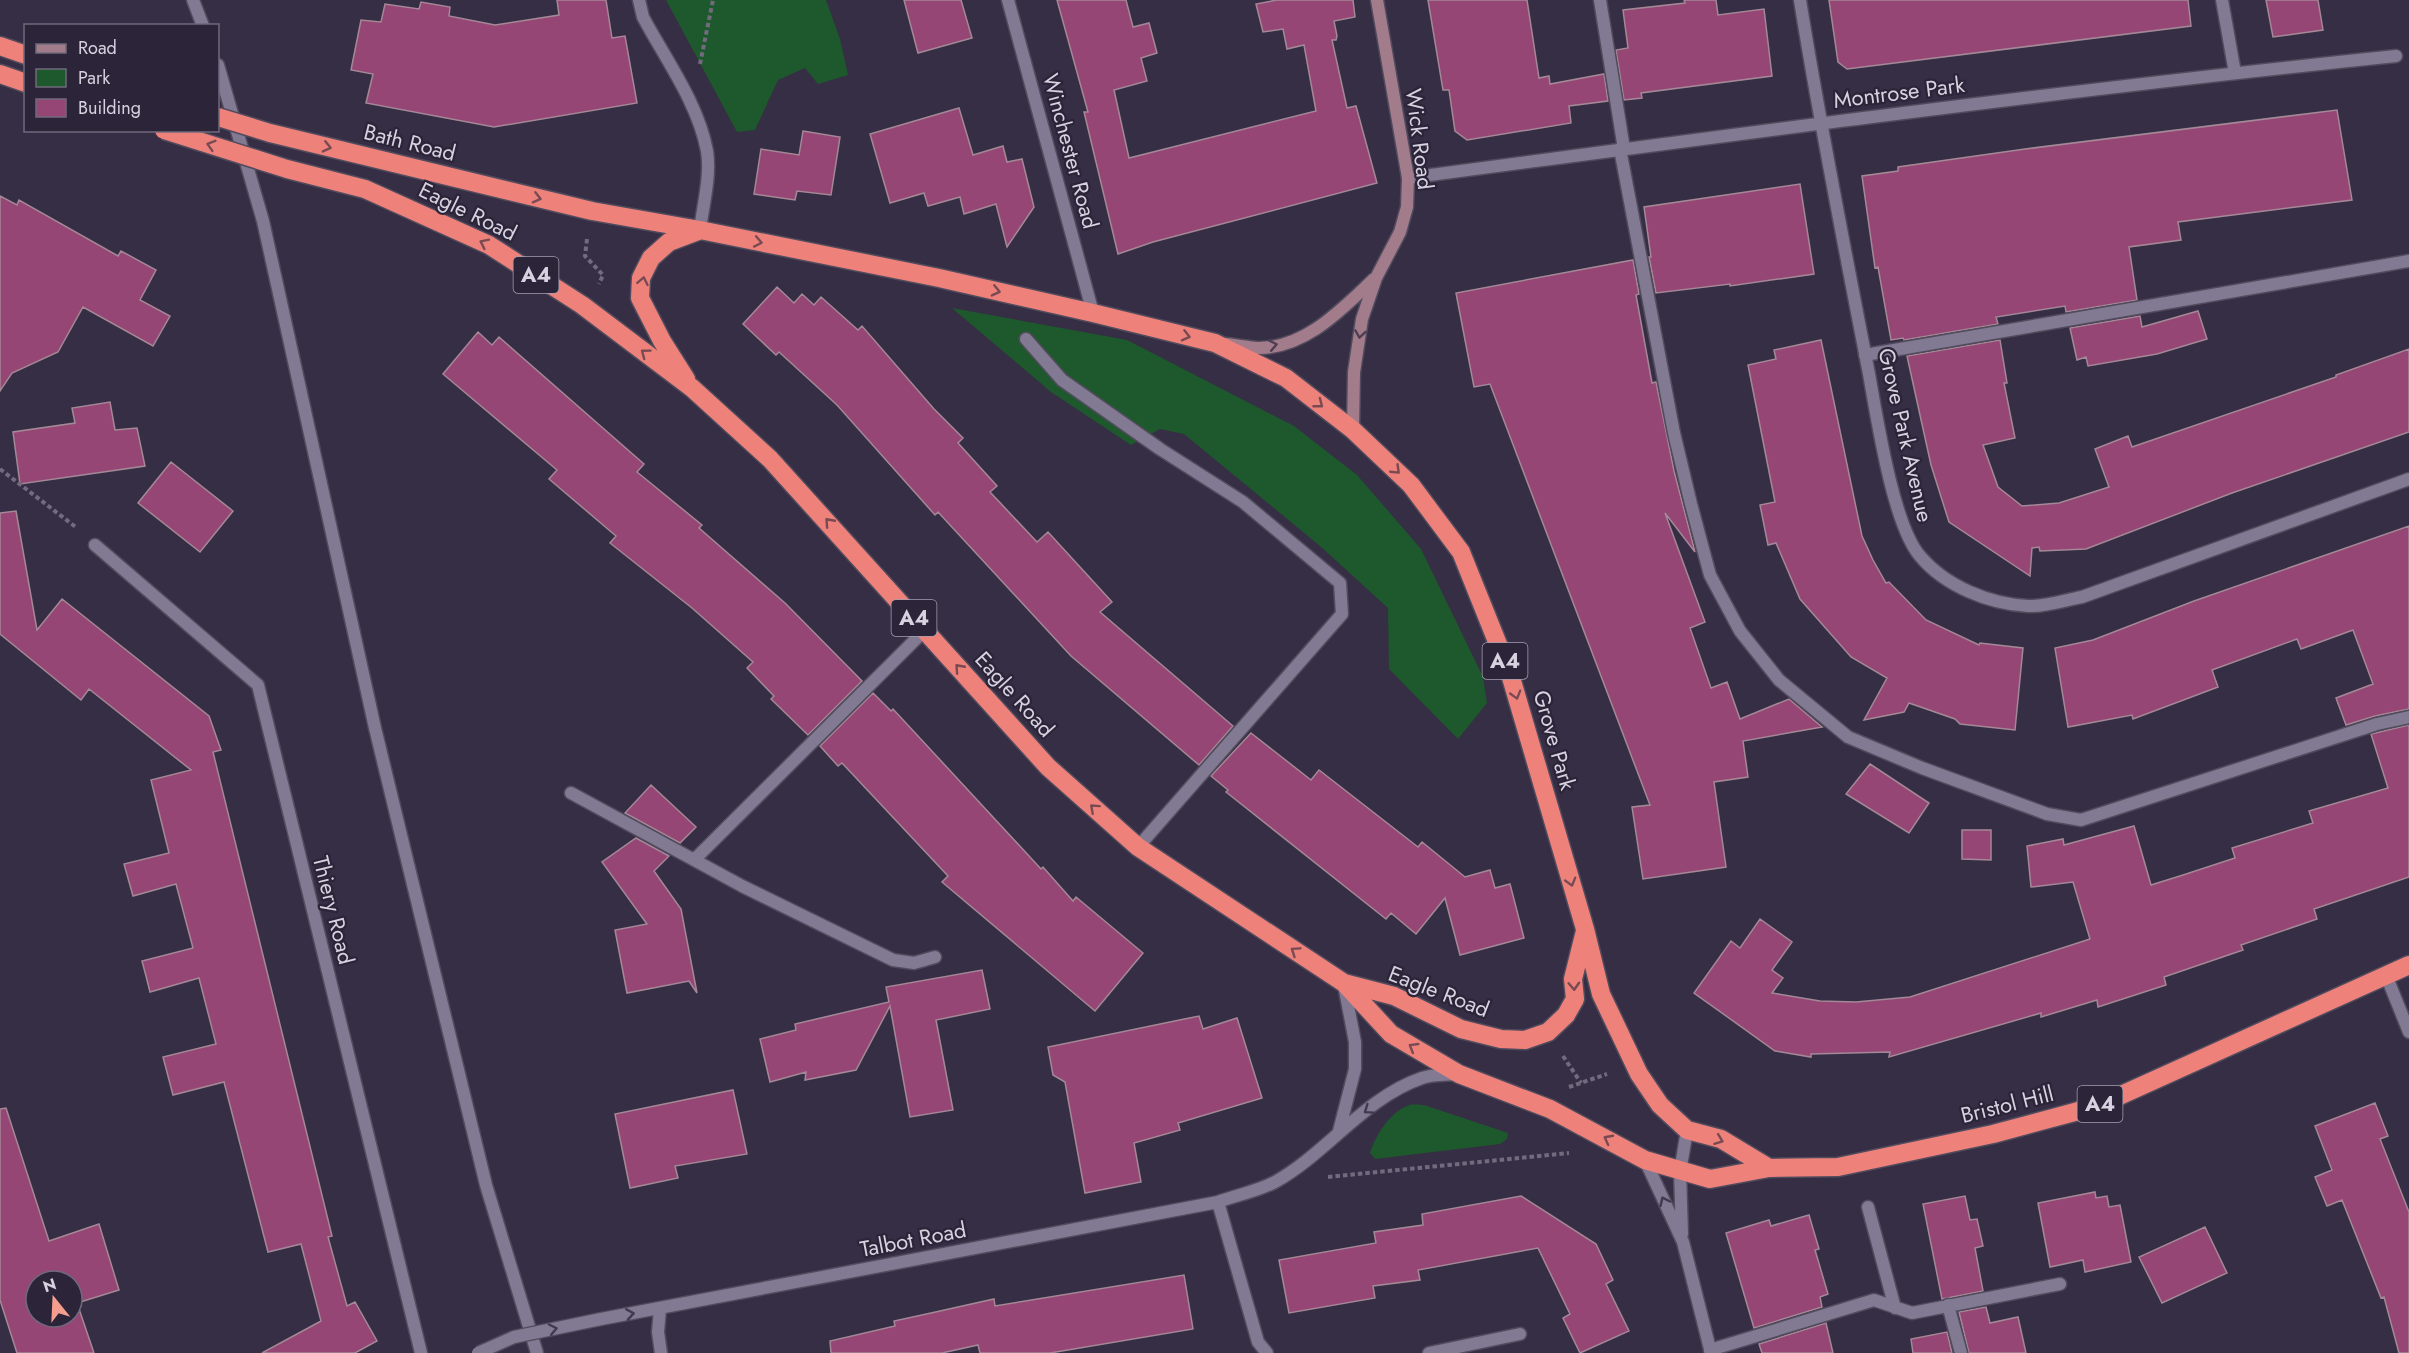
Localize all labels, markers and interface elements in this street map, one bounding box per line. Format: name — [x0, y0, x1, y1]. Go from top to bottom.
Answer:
legend — [24, 24, 219, 132]
text: Road — [78, 35, 117, 61]
text: Park — [78, 65, 110, 91]
street label: Montrose Park — [1832, 68, 1967, 116]
street label: Winchester Road — [1035, 70, 1107, 232]
street label: Wick Road — [1398, 87, 1442, 191]
text: Building — [78, 95, 141, 121]
street label: Bath Road — [361, 115, 459, 169]
one-way arrow — [322, 139, 332, 152]
one-way arrow — [206, 140, 217, 152]
street label: Eagle Road — [413, 173, 523, 249]
one-way arrow — [532, 190, 542, 203]
one-way arrow — [752, 235, 762, 248]
one-way arrow — [480, 238, 491, 250]
road number: A4 — [514, 257, 558, 293]
one-way arrow — [636, 276, 649, 286]
one-way arrow — [991, 284, 1001, 297]
one-way arrow — [1181, 328, 1191, 341]
one-way arrow — [1354, 329, 1367, 339]
one-way arrow — [1267, 339, 1277, 352]
street label: Grove Park Avenue — [1870, 345, 1942, 525]
one-way arrow — [641, 349, 652, 360]
one-way arrow — [1313, 396, 1324, 407]
one-way arrow — [1389, 463, 1399, 474]
one-way arrow — [825, 519, 836, 529]
road number: A4 — [892, 600, 936, 636]
road number: A4 — [1482, 643, 1528, 679]
street label: Eagle Road — [968, 644, 1062, 744]
one-way arrow — [955, 664, 966, 674]
street label: Grove Park — [1526, 686, 1585, 794]
one-way arrow — [1509, 689, 1521, 700]
one-way arrow — [1090, 804, 1101, 815]
street label: Thiery Road — [305, 852, 363, 968]
one-way arrow — [1564, 876, 1576, 887]
one-way arrow — [1291, 947, 1302, 958]
street label: Eagle Road — [1384, 957, 1494, 1025]
one-way arrow — [1567, 982, 1580, 991]
one-way arrow — [1409, 1043, 1419, 1054]
street label: Bristol Hill — [1957, 1077, 2057, 1131]
road number: A4 — [2078, 1086, 2122, 1122]
one-way arrow — [1363, 1103, 1374, 1114]
one-way arrow — [1713, 1132, 1723, 1145]
one-way arrow — [1604, 1135, 1614, 1146]
one-way arrow — [1659, 1196, 1671, 1207]
street label: Talbot Road — [857, 1213, 969, 1265]
north arrow — [24, 1269, 84, 1329]
text: N — [40, 1272, 59, 1298]
one-way arrow — [625, 1308, 635, 1321]
one-way arrow — [548, 1323, 558, 1336]

